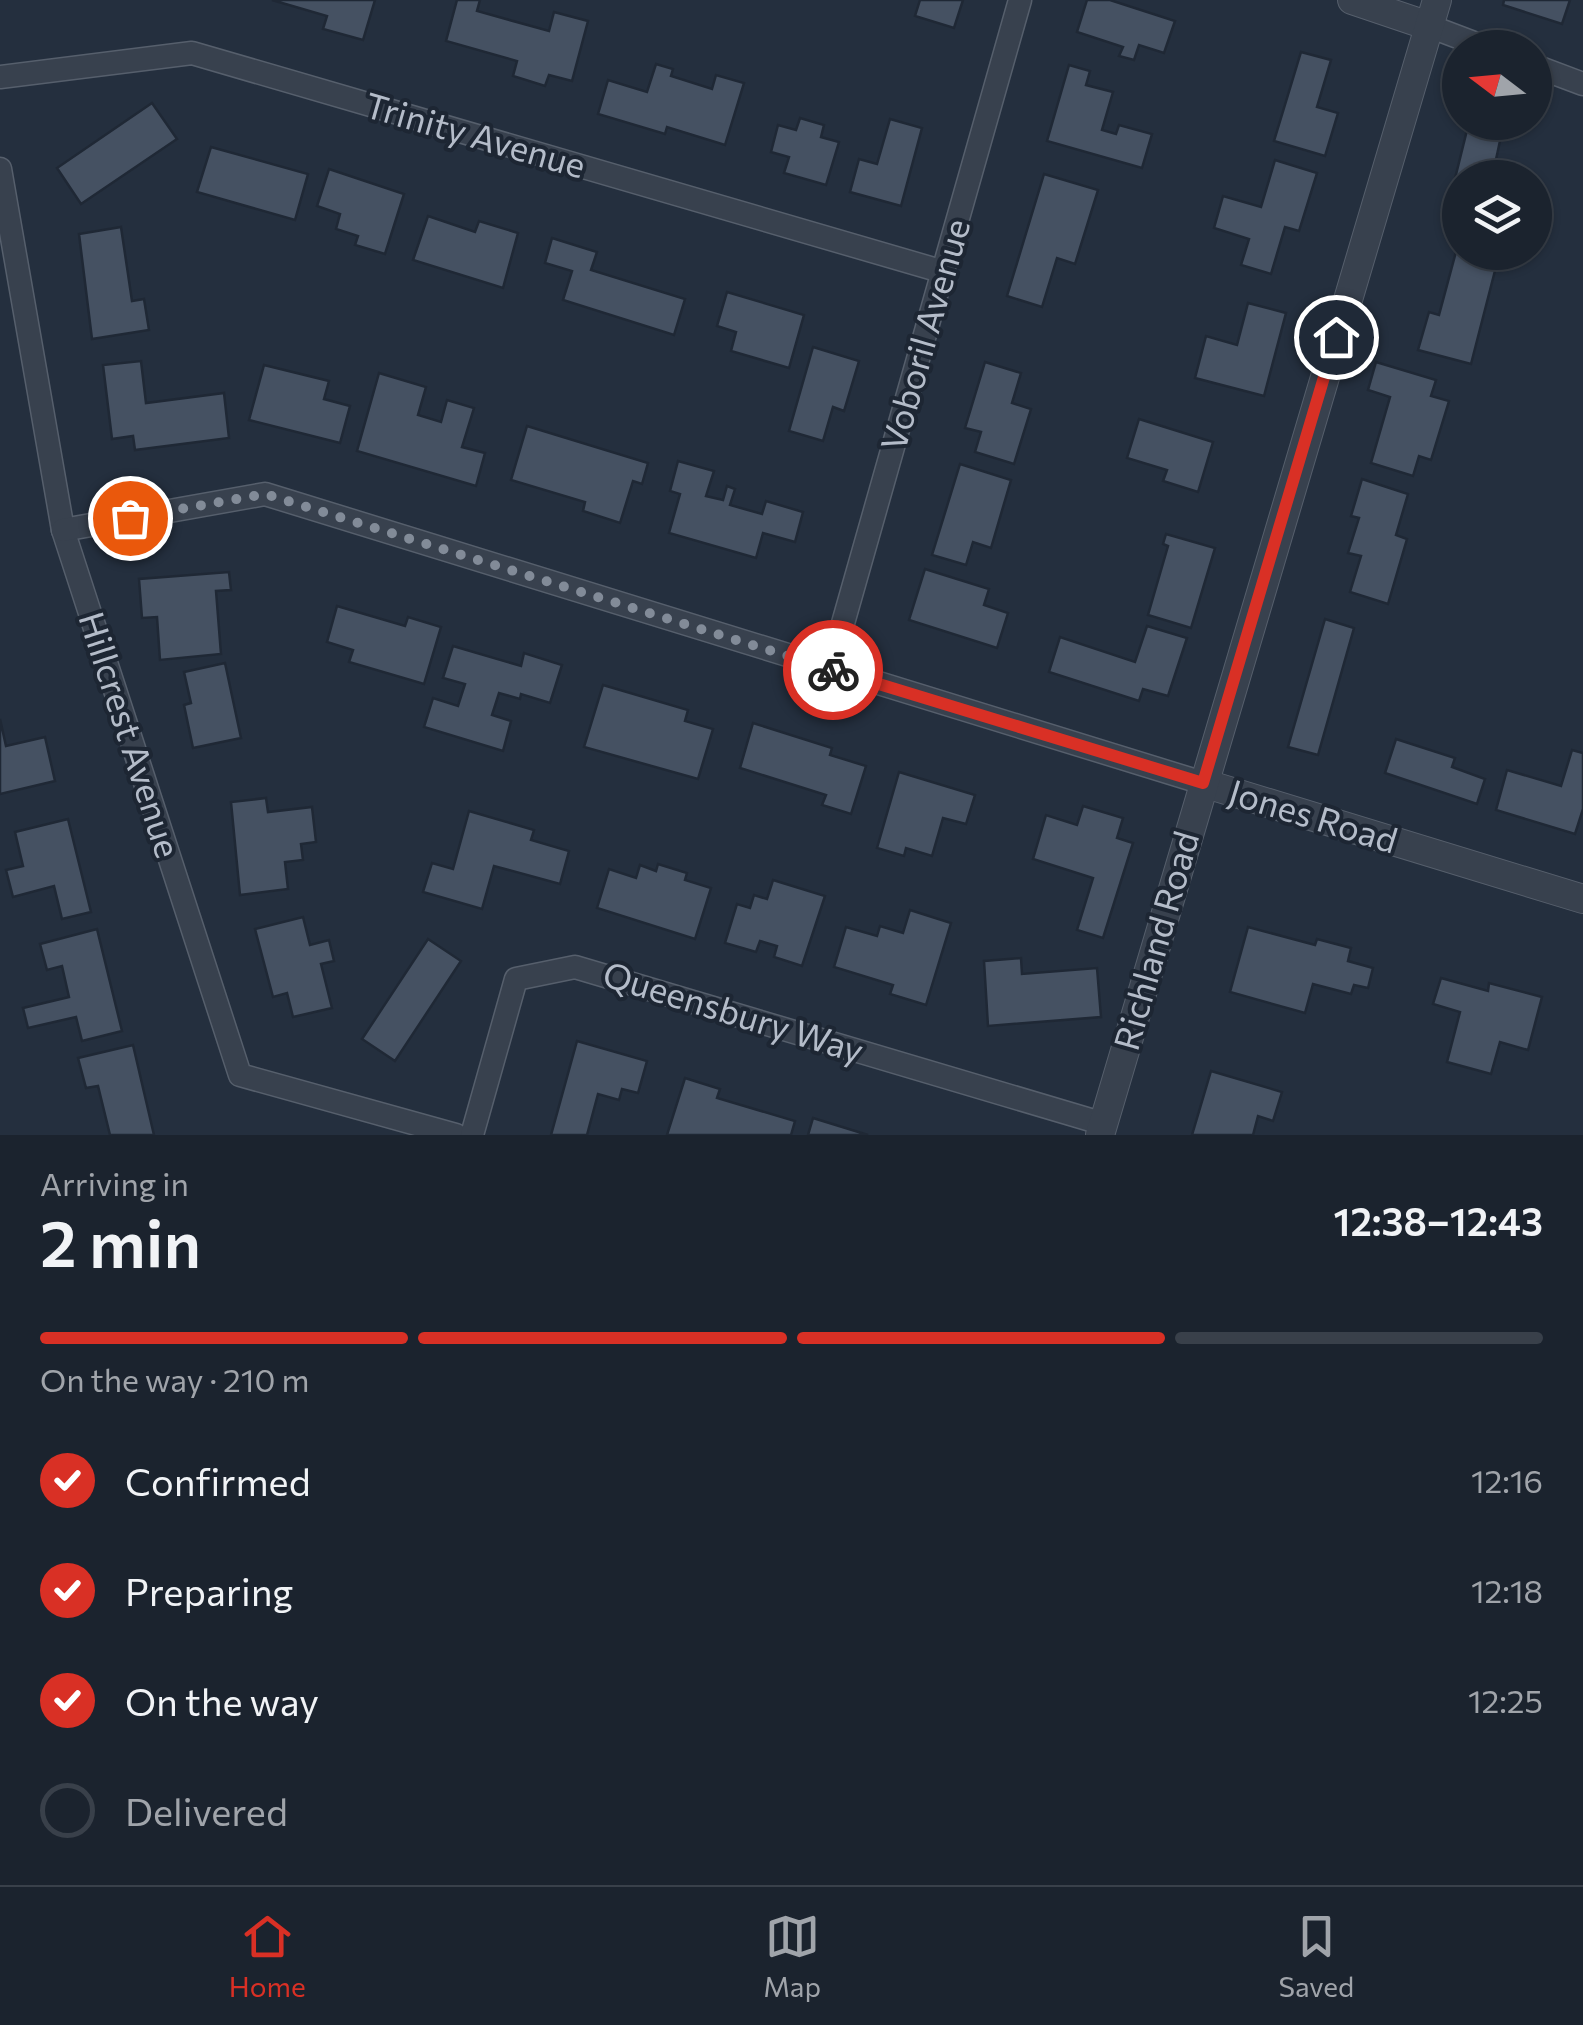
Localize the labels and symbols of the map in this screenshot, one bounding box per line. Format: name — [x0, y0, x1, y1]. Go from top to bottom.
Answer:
north arrow — [1442, 30, 1552, 140]
street label: Trinity Avenue — [360, 82, 591, 186]
street label: Voboril Avenue — [870, 213, 977, 455]
pin — [1294, 295, 1379, 380]
pin — [88, 476, 173, 561]
street label: Hillcrest Avenue — [71, 606, 191, 862]
courier — [783, 620, 883, 720]
street label: Jones Road — [1224, 769, 1403, 861]
street label: Richland Road — [1103, 826, 1206, 1055]
street label: Queensbury Way — [598, 951, 869, 1071]

